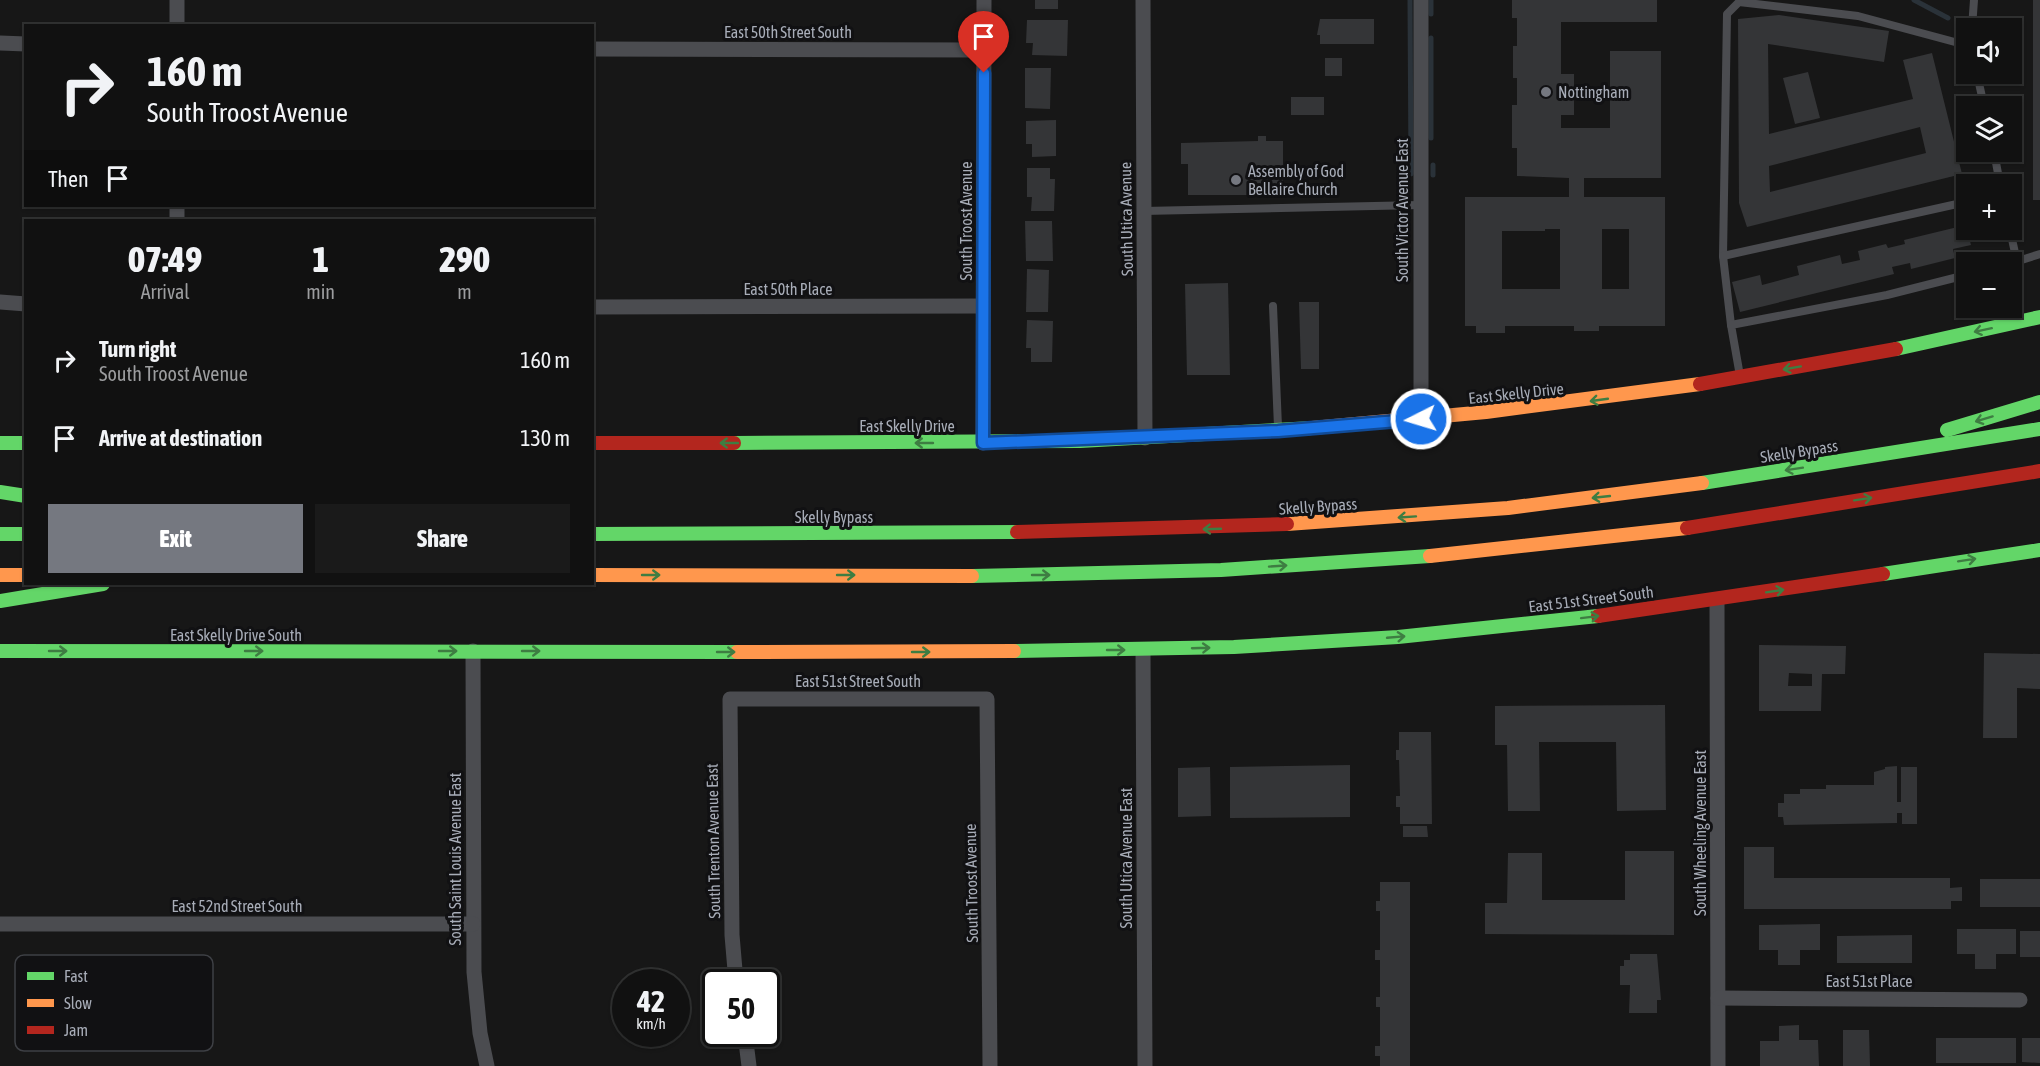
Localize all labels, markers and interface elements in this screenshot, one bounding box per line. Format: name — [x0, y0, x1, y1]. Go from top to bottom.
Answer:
pin — [958, 11, 1009, 73]
map controls — [1956, 18, 2022, 318]
button: sound — [1956, 18, 2022, 84]
icon: arrive — [967, 20, 1000, 53]
street label: East 50th Street South — [724, 23, 852, 41]
text: 160 m — [147, 47, 242, 95]
icon: right — [48, 48, 126, 126]
place label: Nottingham — [1558, 83, 1629, 102]
marker: Nottingham — [1539, 85, 1553, 99]
button: layers — [1956, 96, 2022, 162]
text: South Troost Avenue — [147, 97, 348, 128]
street label: South Victor Avenue East — [1393, 138, 1411, 282]
street label: South Troost Avenue — [957, 161, 975, 281]
icon: arrive — [101, 162, 134, 195]
street label: South Utica Avenue — [1116, 162, 1136, 276]
place label: Assembly of God Bellaire Church — [1248, 162, 1344, 198]
text: Then — [48, 166, 89, 192]
marker: Assembly of God Bellaire Church — [1229, 173, 1243, 187]
button: + — [1956, 174, 2022, 240]
text: 07:49 — [128, 238, 202, 280]
text: 1 — [312, 238, 329, 280]
text: 290 — [439, 238, 490, 280]
button: − — [1956, 252, 2022, 318]
text: Arrival — [141, 280, 190, 303]
text: min — [306, 280, 335, 303]
text: m — [457, 280, 472, 303]
street label: East 50th Place — [743, 280, 833, 298]
one-way arrow — [1974, 325, 1993, 337]
text: Turn right — [99, 336, 176, 362]
icon: right — [48, 344, 81, 377]
text: 160 m — [520, 347, 570, 373]
text: South Troost Avenue — [99, 362, 248, 385]
one-way arrow — [1782, 363, 1802, 374]
street label: East Skelly Drive — [1468, 379, 1565, 408]
position arrow — [1389, 387, 1453, 451]
one-way arrow — [1590, 394, 1610, 405]
one-way arrow — [1975, 414, 1994, 425]
street label: East Skelly Drive — [859, 417, 955, 436]
icon: arrive — [48, 422, 81, 455]
text: Arrive at destination — [99, 425, 262, 451]
text: 130 m — [520, 425, 570, 451]
street label: Skelly Bypass — [1759, 436, 1840, 467]
one-way arrow — [720, 437, 740, 449]
one-way arrow — [915, 437, 935, 449]
one-way arrow — [1784, 464, 1804, 475]
one-way arrow — [1591, 492, 1611, 503]
street label: Skelly Bypass — [1278, 494, 1358, 519]
one-way arrow — [1853, 494, 1872, 505]
button: Exit — [48, 504, 303, 573]
button: Share — [315, 504, 570, 573]
street label: Skelly Bypass — [795, 508, 873, 527]
one-way arrow — [1397, 511, 1417, 522]
one-way arrow — [1203, 523, 1223, 534]
one-way arrow — [1957, 554, 1976, 565]
one-way arrow — [1267, 560, 1287, 571]
one-way arrow — [640, 569, 660, 581]
one-way arrow — [835, 569, 855, 581]
one-way arrow — [1030, 569, 1050, 581]
street label: East 51st Street South — [1527, 582, 1655, 616]
one-way arrow — [1764, 586, 1784, 597]
one-way arrow — [1580, 612, 1599, 623]
street label: East Skelly Drive South — [170, 626, 302, 645]
one-way arrow — [1385, 631, 1405, 642]
one-way arrow — [1191, 643, 1211, 654]
one-way arrow — [1106, 644, 1126, 656]
one-way arrow — [48, 645, 68, 657]
one-way arrow — [243, 645, 263, 657]
one-way arrow — [438, 645, 458, 657]
one-way arrow — [521, 645, 541, 657]
one-way arrow — [716, 646, 736, 658]
one-way arrow — [911, 646, 931, 658]
street label: East 51st Street South — [795, 672, 921, 690]
street label: South Wheeling Avenue East — [1691, 750, 1710, 916]
street label: South Trenton Avenue East — [703, 763, 723, 919]
street label: South Saint Louis Avenue East — [446, 772, 464, 945]
street label: South Utica Avenue East — [1117, 787, 1135, 928]
street label: South Troost Avenue — [961, 823, 981, 943]
street label: East 52nd Street South — [172, 897, 302, 915]
legend — [15, 955, 213, 1051]
text: Fast — [64, 967, 88, 985]
speed limit sign: 50 — [702, 969, 780, 1047]
street label: East 51st Place — [1826, 972, 1912, 990]
text: 42 — [637, 984, 665, 1018]
text: Slow — [64, 994, 92, 1012]
text: km/h — [636, 1015, 666, 1032]
text: Jam — [64, 1021, 88, 1039]

